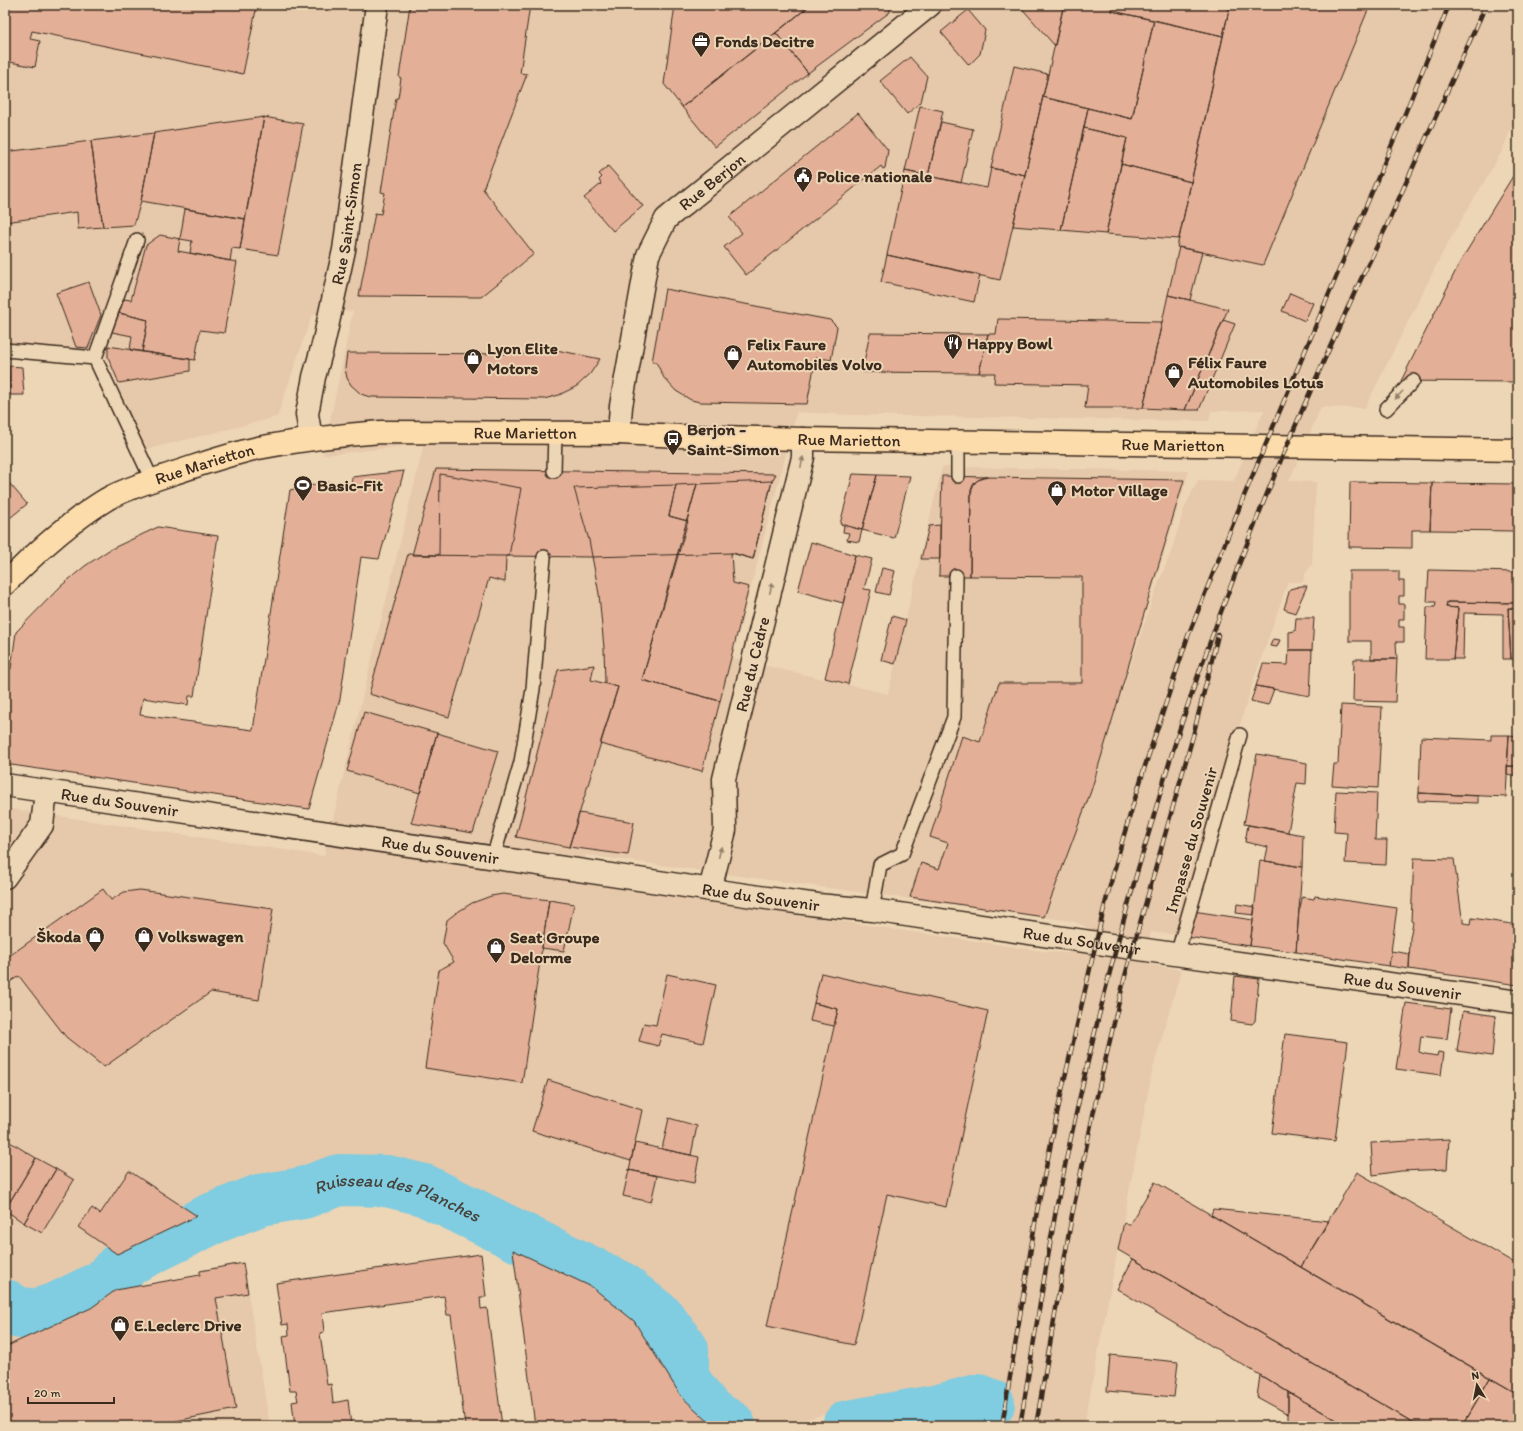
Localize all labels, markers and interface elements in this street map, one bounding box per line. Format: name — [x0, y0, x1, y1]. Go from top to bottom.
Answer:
office icon: Fonds Decitre — [690, 30, 712, 58]
place label: Fonds Decitre — [715, 31, 814, 51]
street label: Rue Berjon — [675, 149, 750, 215]
street label: Rue Saint-Simon — [327, 161, 366, 287]
public building icon: Police nationale — [792, 165, 814, 193]
place label: Police nationale — [817, 166, 932, 186]
restaurant icon: Happy Bowl — [942, 332, 964, 360]
place label: Happy Bowl — [967, 333, 1053, 354]
place label: Felix Faure Automobiles Volvo — [746, 334, 882, 374]
place label: Lyon Elite Motors — [487, 338, 558, 378]
shop icon: Felix Faure Automobiles Volvo — [722, 343, 744, 371]
shop icon: Lyon Elite Motors — [462, 347, 484, 375]
place label: Félix Faure Automobiles Lotus — [1187, 352, 1324, 392]
shop icon: Félix Faure Automobiles Lotus — [1163, 361, 1185, 389]
one-way arrow — [1395, 390, 1404, 400]
place label: Berjon - Saint-Simon — [687, 419, 779, 459]
street label: Rue Marietton — [474, 422, 577, 443]
bus stop icon: Berjon - Saint-Simon — [662, 428, 684, 456]
street label: Rue Marietton — [797, 429, 901, 451]
street label: Rue Marietton — [1121, 434, 1225, 455]
street label: Rue Marietton — [152, 439, 256, 489]
one-way arrow — [799, 456, 805, 468]
sports icon: Basic-Fit — [292, 474, 314, 502]
place label: Basic-Fit — [317, 475, 383, 495]
shop icon: Motor Village — [1046, 479, 1068, 507]
place label: Motor Village — [1071, 480, 1168, 501]
one-way arrow — [768, 582, 774, 594]
street label: Rue du Cèdre — [731, 615, 773, 714]
street label: Impasse du Souvenir — [1161, 764, 1222, 915]
street label: Rue du Souvenir — [60, 783, 180, 821]
street label: Rue du Souvenir — [380, 831, 501, 868]
one-way arrow — [717, 846, 723, 858]
street label: Rue du Souvenir — [701, 879, 821, 915]
street label: Rue du Souvenir — [1022, 922, 1142, 959]
shop icon: Škoda — [84, 925, 106, 953]
shop icon: Volkswagen — [133, 925, 155, 953]
place label: Škoda — [37, 926, 82, 946]
place label: Volkswagen — [158, 926, 244, 947]
place label: Seat Groupe Delorme — [510, 927, 600, 967]
shop icon: Seat Groupe Delorme — [485, 936, 507, 964]
street label: Rue du Souvenir — [1342, 968, 1463, 1004]
water label: Ruisseau des Planches — [311, 1169, 485, 1227]
shop icon: E.Leclerc Drive — [109, 1314, 131, 1342]
place label: E.Leclerc Drive — [134, 1315, 242, 1335]
north arrow — [1457, 1365, 1497, 1405]
text: N — [1471, 1369, 1480, 1383]
scale bar — [28, 1379, 114, 1405]
text: 20 m — [34, 1386, 61, 1400]

